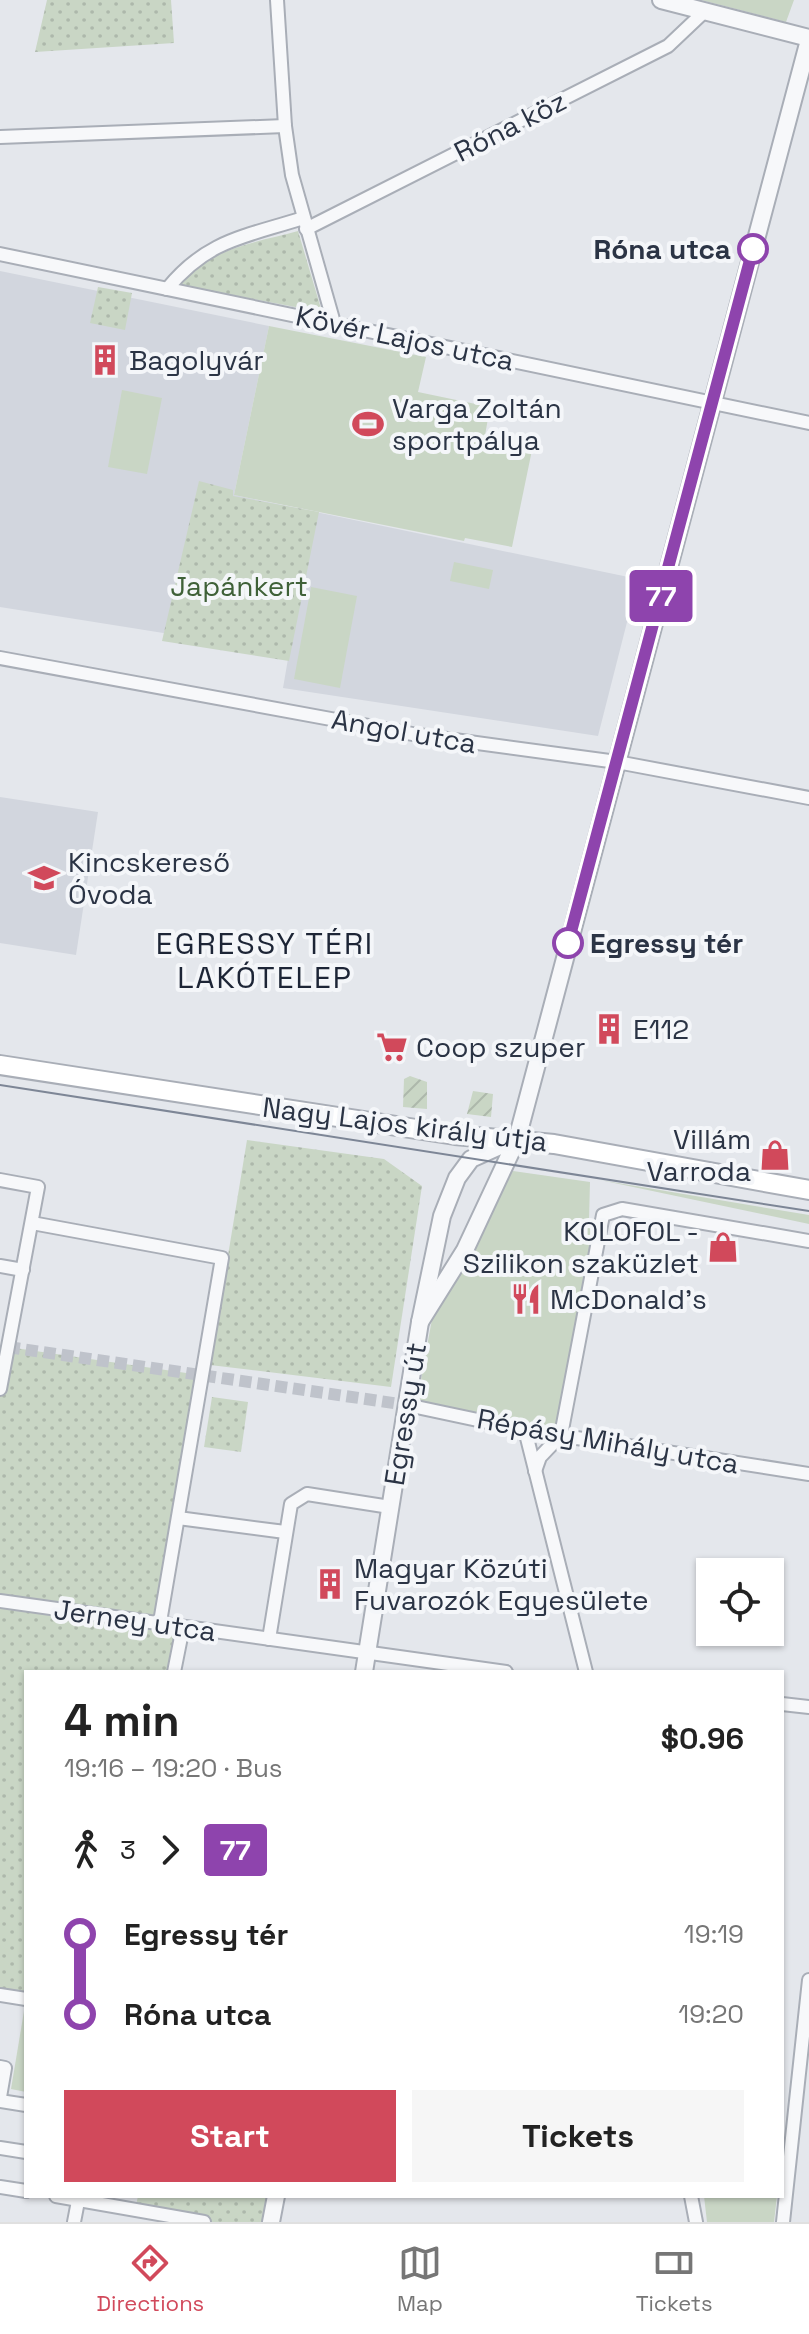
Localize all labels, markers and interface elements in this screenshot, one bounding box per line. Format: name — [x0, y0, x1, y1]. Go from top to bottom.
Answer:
street label: Róna köz — [448, 82, 572, 170]
place label: Róna utca — [594, 231, 731, 267]
marker: Róna utca — [738, 234, 768, 264]
street label: Kövér Lajos utca — [293, 297, 517, 379]
place label: Bagolyvár — [129, 342, 264, 378]
building icon: Bagolyvár — [88, 343, 122, 377]
place label: Varga Zoltán sportpálya — [392, 390, 562, 458]
sports icon: Varga Zoltán sportpálya — [351, 407, 385, 441]
park label: Japánkert — [170, 568, 308, 604]
line badge: 77 — [625, 570, 697, 622]
text: 77 — [645, 578, 677, 614]
street label: Angol utca — [329, 701, 479, 761]
place label: Kincskereső Óvoda — [68, 844, 230, 912]
school or university icon: Kincskereső Óvoda — [27, 861, 61, 895]
district label: EGRESSY TÉRI LAKÓTELEP — [156, 924, 374, 997]
place label: Egressy tér — [590, 925, 743, 961]
marker: Egressy tér — [553, 928, 583, 958]
place label: E112 — [633, 1011, 689, 1047]
building icon: E112 — [592, 1012, 626, 1046]
place label: Coop szuper — [416, 1029, 585, 1065]
supermarket icon: Coop szuper — [375, 1030, 409, 1064]
street label: Nagy Lajos király útja — [261, 1089, 549, 1159]
place label: Villám Varroda — [647, 1121, 751, 1189]
shop icon: Villám Varroda — [758, 1138, 792, 1172]
place label: KOLOFOL - Szilikon szaküzlet — [463, 1213, 699, 1281]
shop icon: KOLOFOL - Szilikon szaküzlet — [706, 1230, 740, 1264]
place label: McDonald's — [550, 1281, 707, 1317]
restaurant icon: McDonald's — [509, 1282, 543, 1316]
street label: Egressy út — [376, 1340, 434, 1488]
street label: Répásy Mihály utca — [474, 1400, 742, 1482]
place label: Magyar Közúti Fuvarozók Egyesülete — [354, 1550, 649, 1618]
map controls — [696, 1558, 784, 1646]
button: locate — [696, 1558, 784, 1646]
building icon: Magyar Közúti Fuvarozók Egyesülete — [313, 1567, 347, 1601]
street label: Jerney utca — [52, 1591, 218, 1649]
text: 4 min — [64, 1693, 180, 1749]
text: $0.96 — [661, 1719, 744, 1758]
text: 19:16 – 19:20 · Bus — [64, 1751, 283, 1785]
icon: walk — [64, 1828, 108, 1872]
icon: forward — [148, 1828, 192, 1872]
text: 77 — [220, 1832, 251, 1868]
text: 3 — [120, 1833, 136, 1867]
text: Egressy tér — [124, 1915, 288, 1954]
text: 19:19 — [684, 1917, 744, 1951]
text: Róna utca — [124, 1995, 271, 2034]
text: 19:20 — [678, 1997, 744, 2031]
button: Start — [64, 2090, 396, 2182]
button: Tickets — [412, 2090, 744, 2182]
tab: Directions — [96, 2241, 204, 2317]
tab: Map — [397, 2241, 443, 2317]
tab: Tickets — [636, 2241, 713, 2317]

